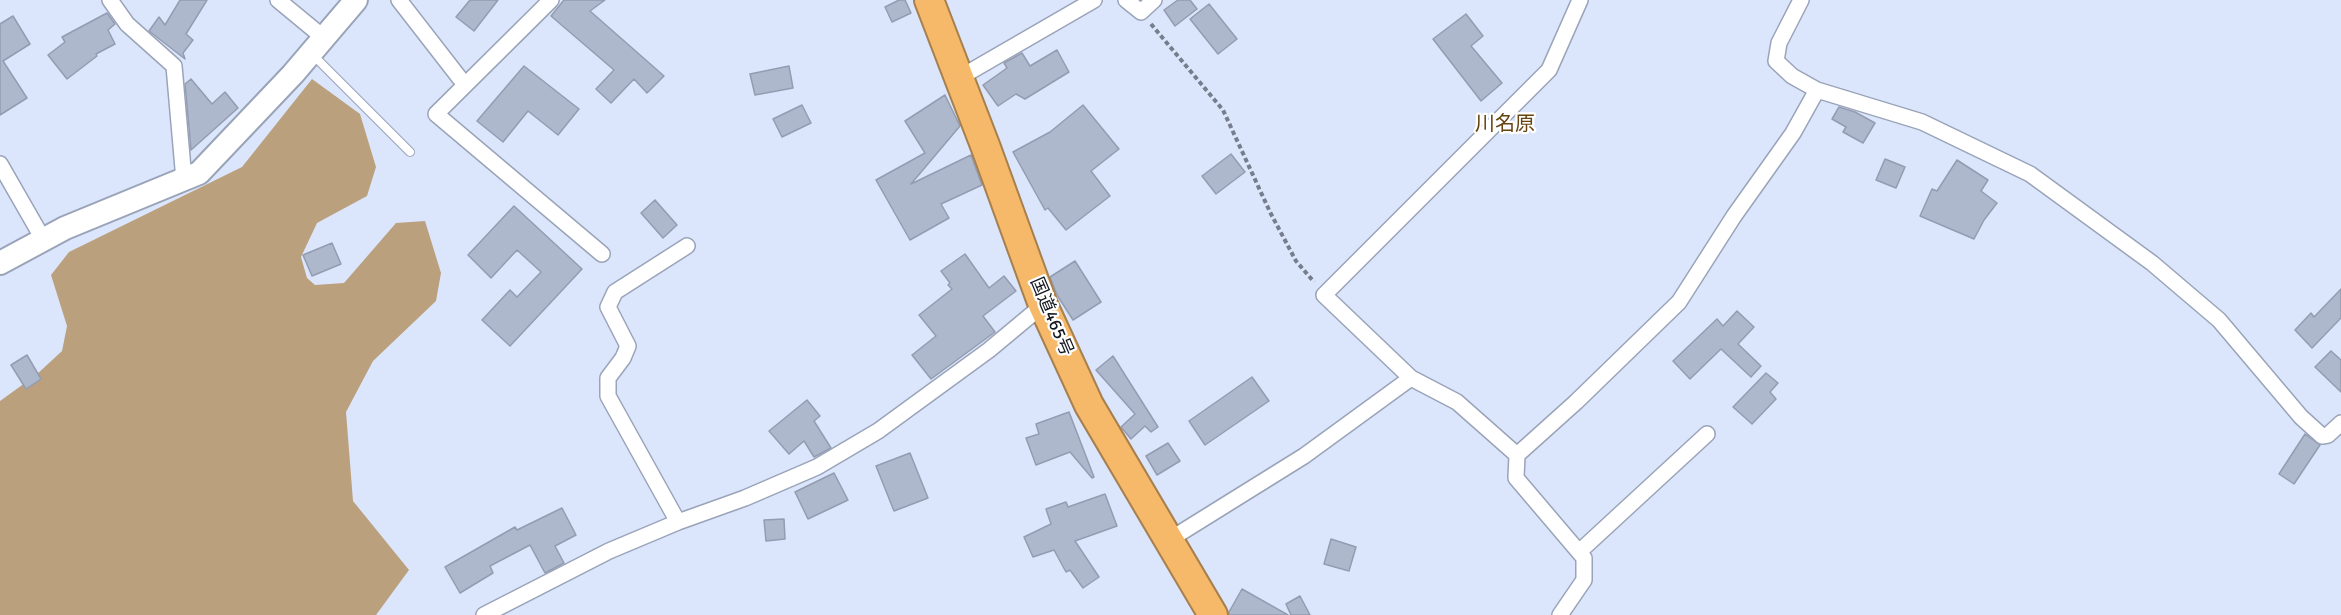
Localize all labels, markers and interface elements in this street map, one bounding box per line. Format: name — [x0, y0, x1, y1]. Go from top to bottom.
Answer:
district label: 川名原 — [1475, 113, 1535, 137]
street label: 国道465号 — [1025, 275, 1077, 359]

